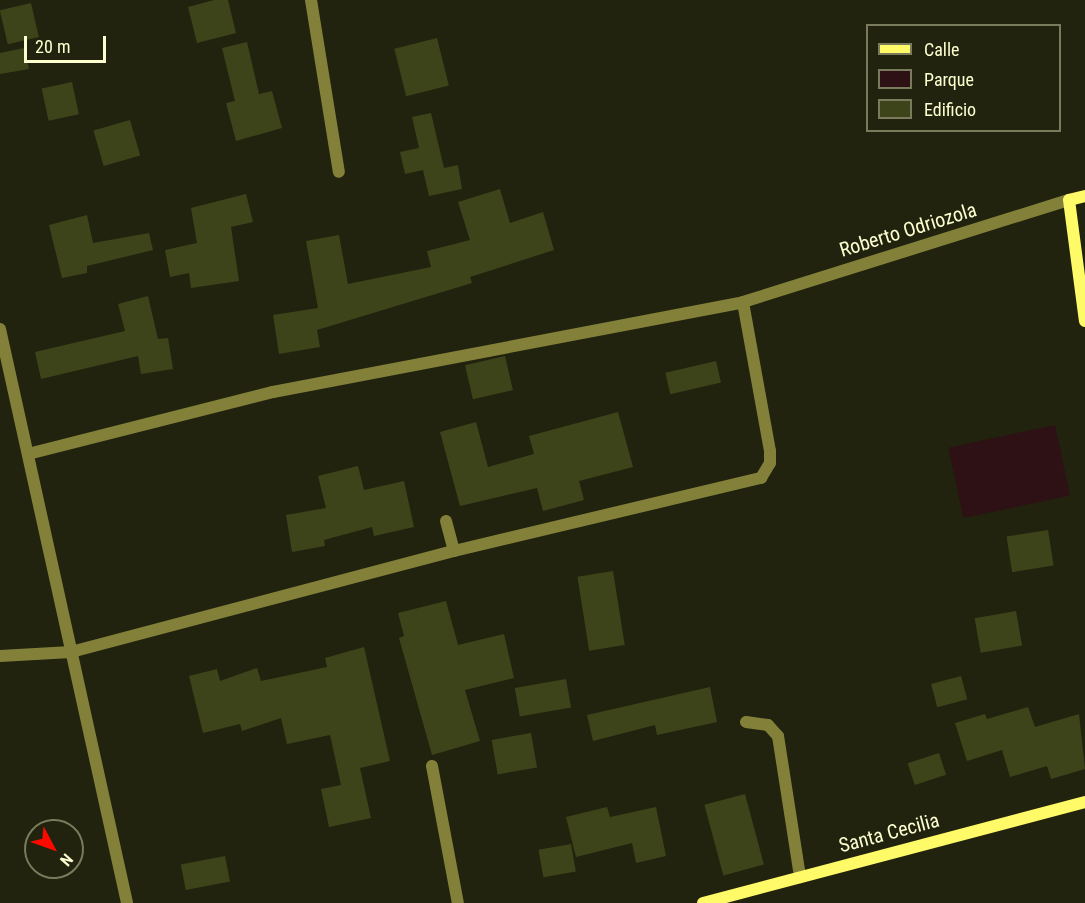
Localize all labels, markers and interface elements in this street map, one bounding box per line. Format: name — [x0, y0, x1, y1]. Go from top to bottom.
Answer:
scale bar — [27, 24, 110, 62]
legend — [866, 24, 1061, 132]
text: 20 m — [35, 36, 70, 57]
text: Calle — [924, 39, 960, 60]
text: Parque — [924, 69, 974, 90]
text: Edificio — [924, 99, 976, 120]
street label: Roberto Odriozola — [837, 198, 979, 262]
street label: Santa Cecilia — [836, 808, 942, 858]
north arrow — [24, 819, 84, 879]
text: N — [56, 850, 77, 870]

